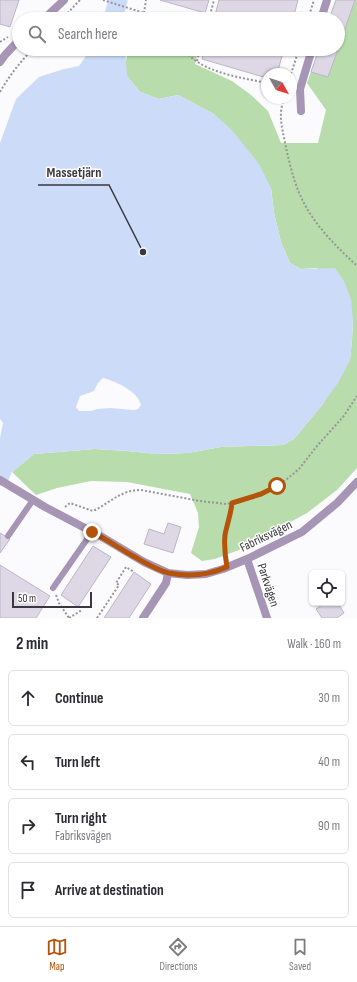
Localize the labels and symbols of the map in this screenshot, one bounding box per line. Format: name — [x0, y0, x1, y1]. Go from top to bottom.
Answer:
north arrow — [261, 68, 297, 104]
callout: Massetjärn — [38, 159, 109, 185]
text: Massetjärn — [47, 164, 101, 181]
route start — [268, 477, 286, 495]
street label: Fabriksvägen — [237, 516, 295, 556]
route end — [83, 523, 101, 541]
street label: Parkvägen — [253, 561, 283, 609]
scale bar — [12, 590, 92, 609]

